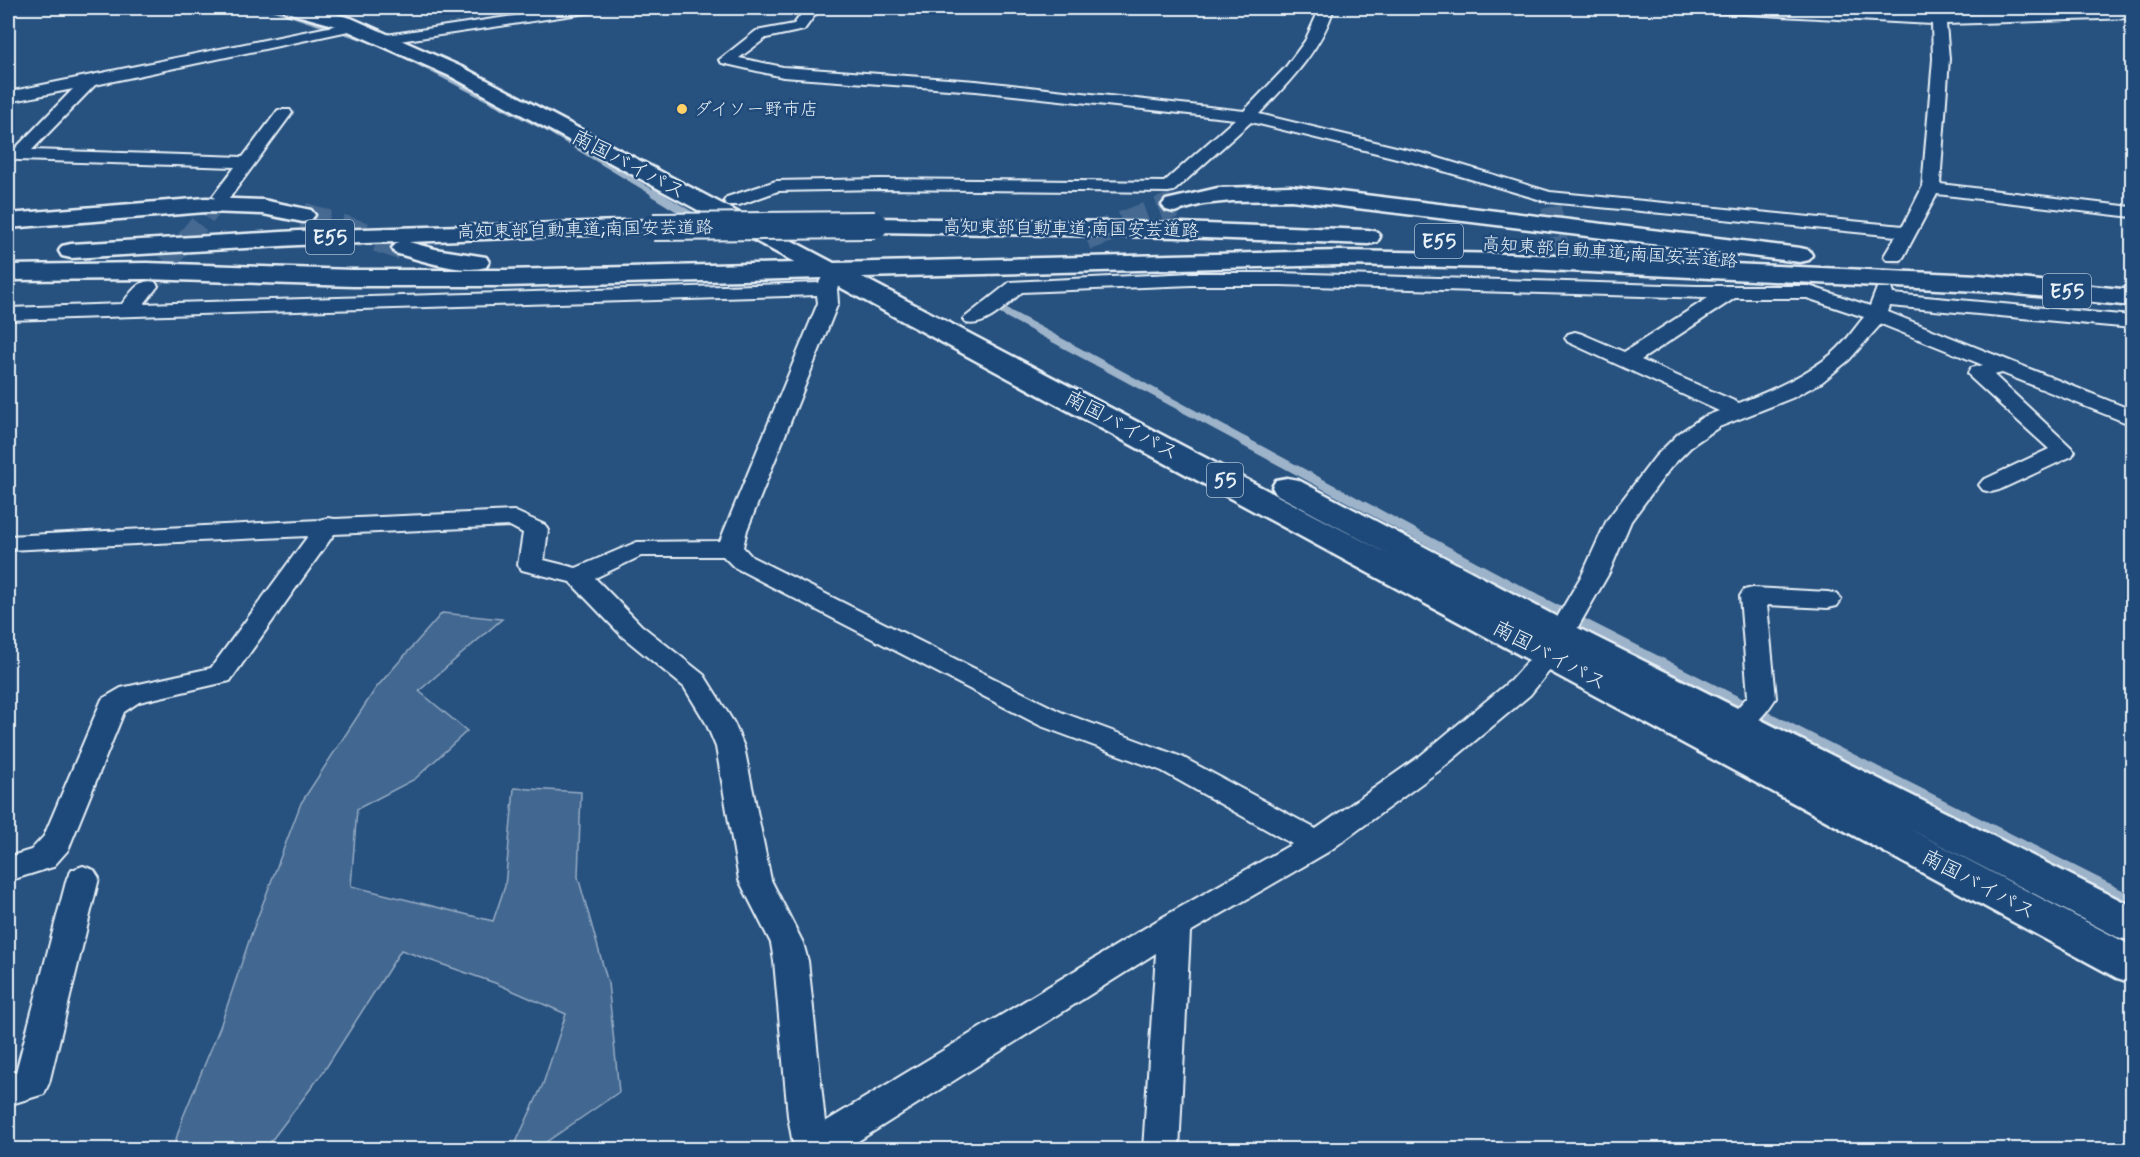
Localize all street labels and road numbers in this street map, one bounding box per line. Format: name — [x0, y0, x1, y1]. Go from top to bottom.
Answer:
street label: 南国バイパス — [567, 123, 691, 207]
street label: 高知東部自動車道;南国安芸道路 — [943, 215, 1199, 243]
street label: 高知東部自動車道;南国安芸道路 — [457, 216, 713, 244]
road number: E55 — [306, 220, 354, 254]
road number: E55 — [1415, 224, 1463, 258]
street label: 高知東部自動車道;南国安芸道路 — [1481, 232, 1739, 274]
road number: E55 — [2043, 274, 2091, 308]
street label: 南国バイパス — [1060, 384, 1184, 468]
road number: 55 — [1207, 463, 1243, 497]
street label: 南国バイパス — [1488, 614, 1612, 698]
street label: 南国バイパス — [1917, 843, 2041, 927]

